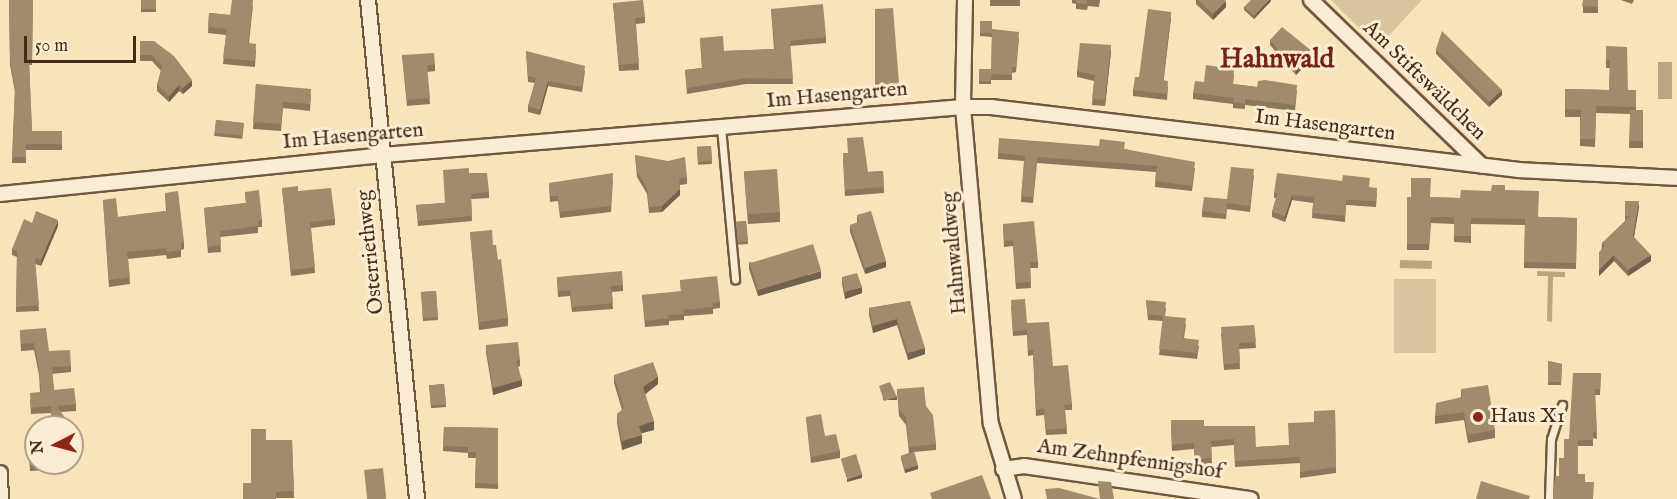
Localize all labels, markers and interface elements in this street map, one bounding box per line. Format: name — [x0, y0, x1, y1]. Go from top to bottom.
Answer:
street label: Am Stiftswäldchen — [1357, 16, 1491, 146]
scale bar — [27, 24, 140, 62]
text: 50 m — [35, 35, 68, 58]
district label: Hahnwald — [1220, 45, 1334, 77]
street label: Im Hasengarten — [765, 77, 909, 115]
street label: Im Hasengarten — [1253, 105, 1397, 147]
street label: Im Hasengarten — [281, 118, 425, 156]
street label: Osterriethweg — [352, 189, 390, 315]
street label: Hahnwaldweg — [937, 190, 973, 316]
place label: Haus X1 — [1490, 404, 1565, 430]
marker: Haus X1 — [1471, 410, 1485, 424]
north arrow — [24, 415, 84, 475]
street label: Am Zehnpfennigshof — [1036, 435, 1224, 485]
text: N — [27, 439, 49, 455]

